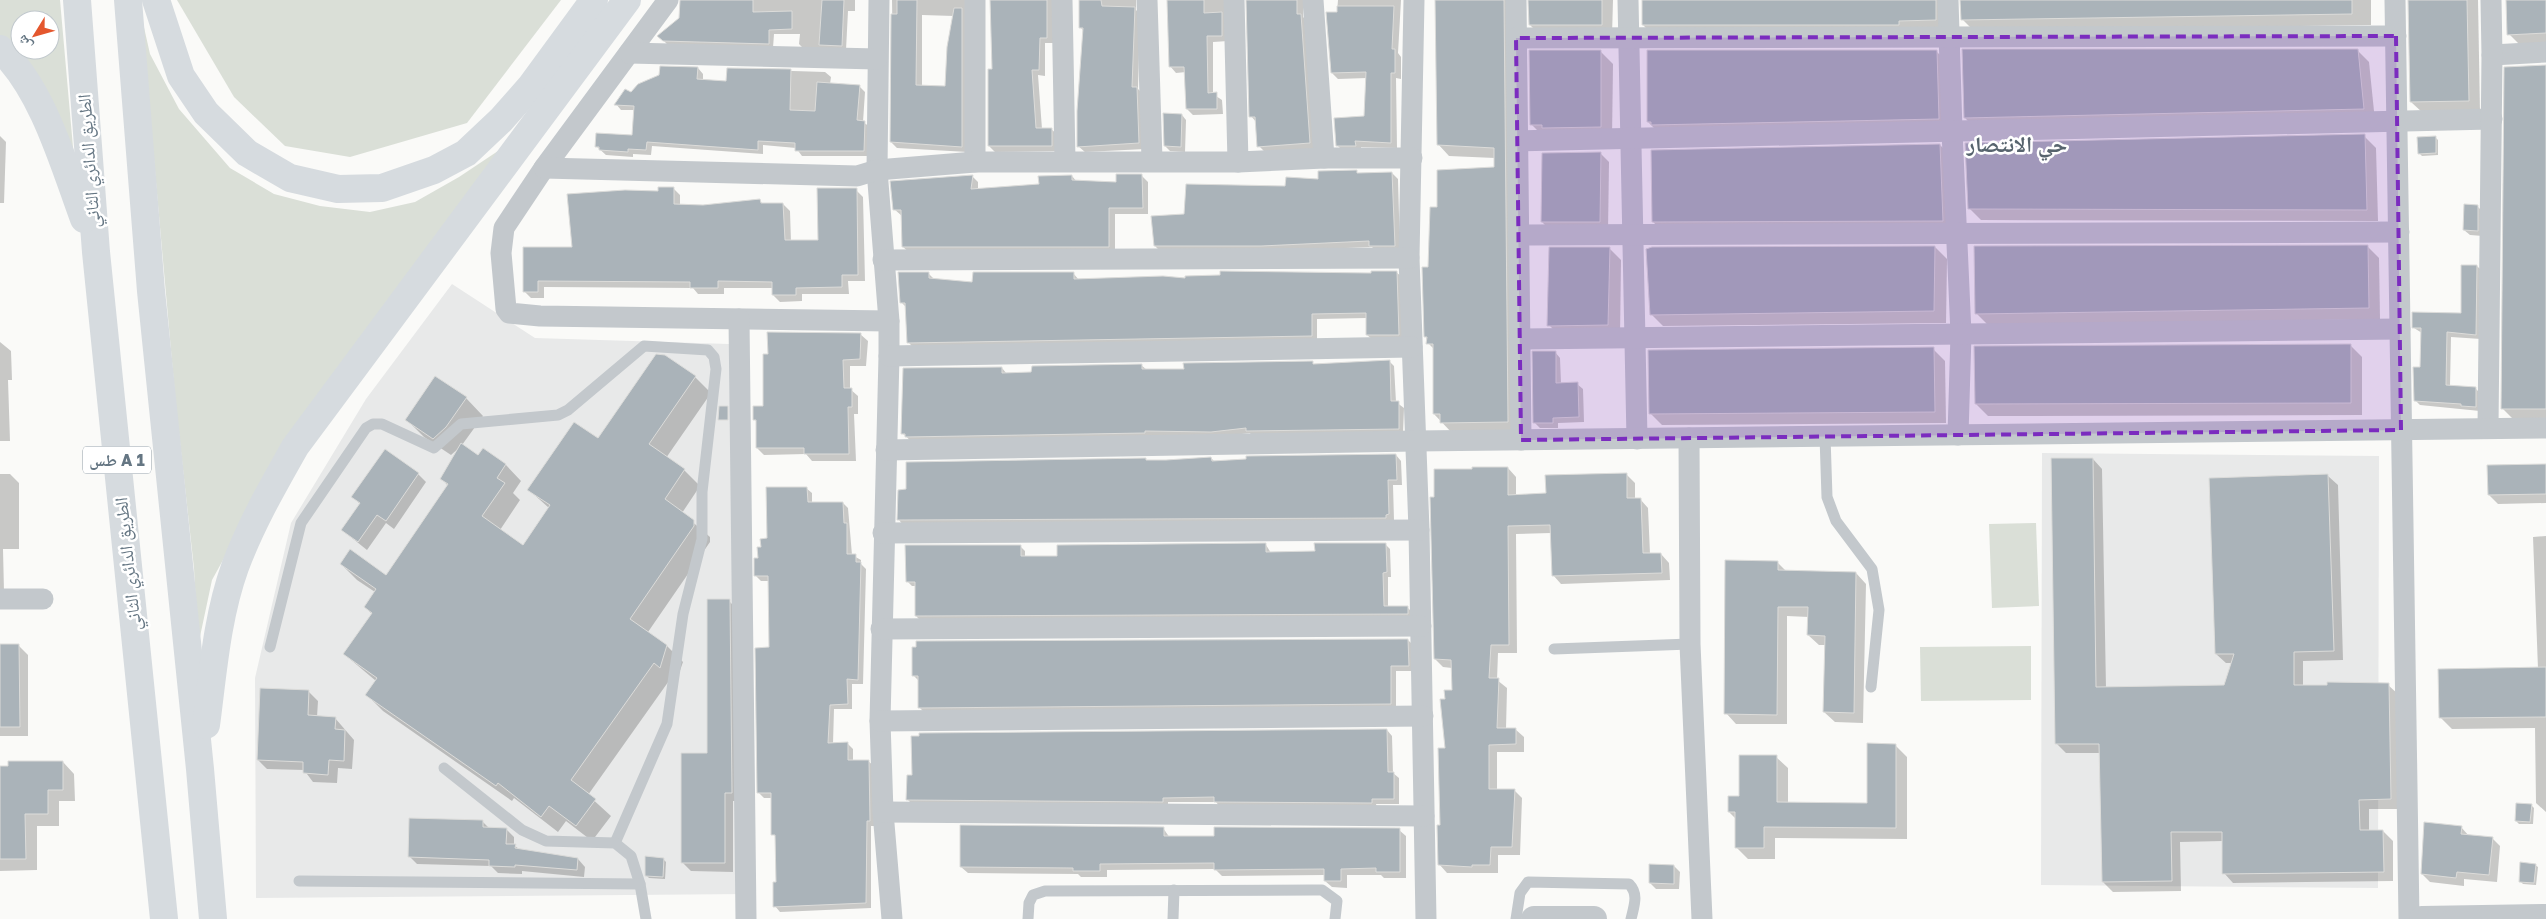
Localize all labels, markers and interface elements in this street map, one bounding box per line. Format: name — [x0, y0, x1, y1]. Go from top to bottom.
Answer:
north arrow — [10, 10, 60, 60]
text: ش — [13, 31, 36, 54]
street label: الطريق الدائري الثاني — [72, 93, 108, 229]
district label: حي الانتصار — [1966, 130, 2067, 161]
road number: طس A 1 — [83, 446, 151, 474]
street label: الطريق الدائري الثاني — [109, 496, 150, 632]

